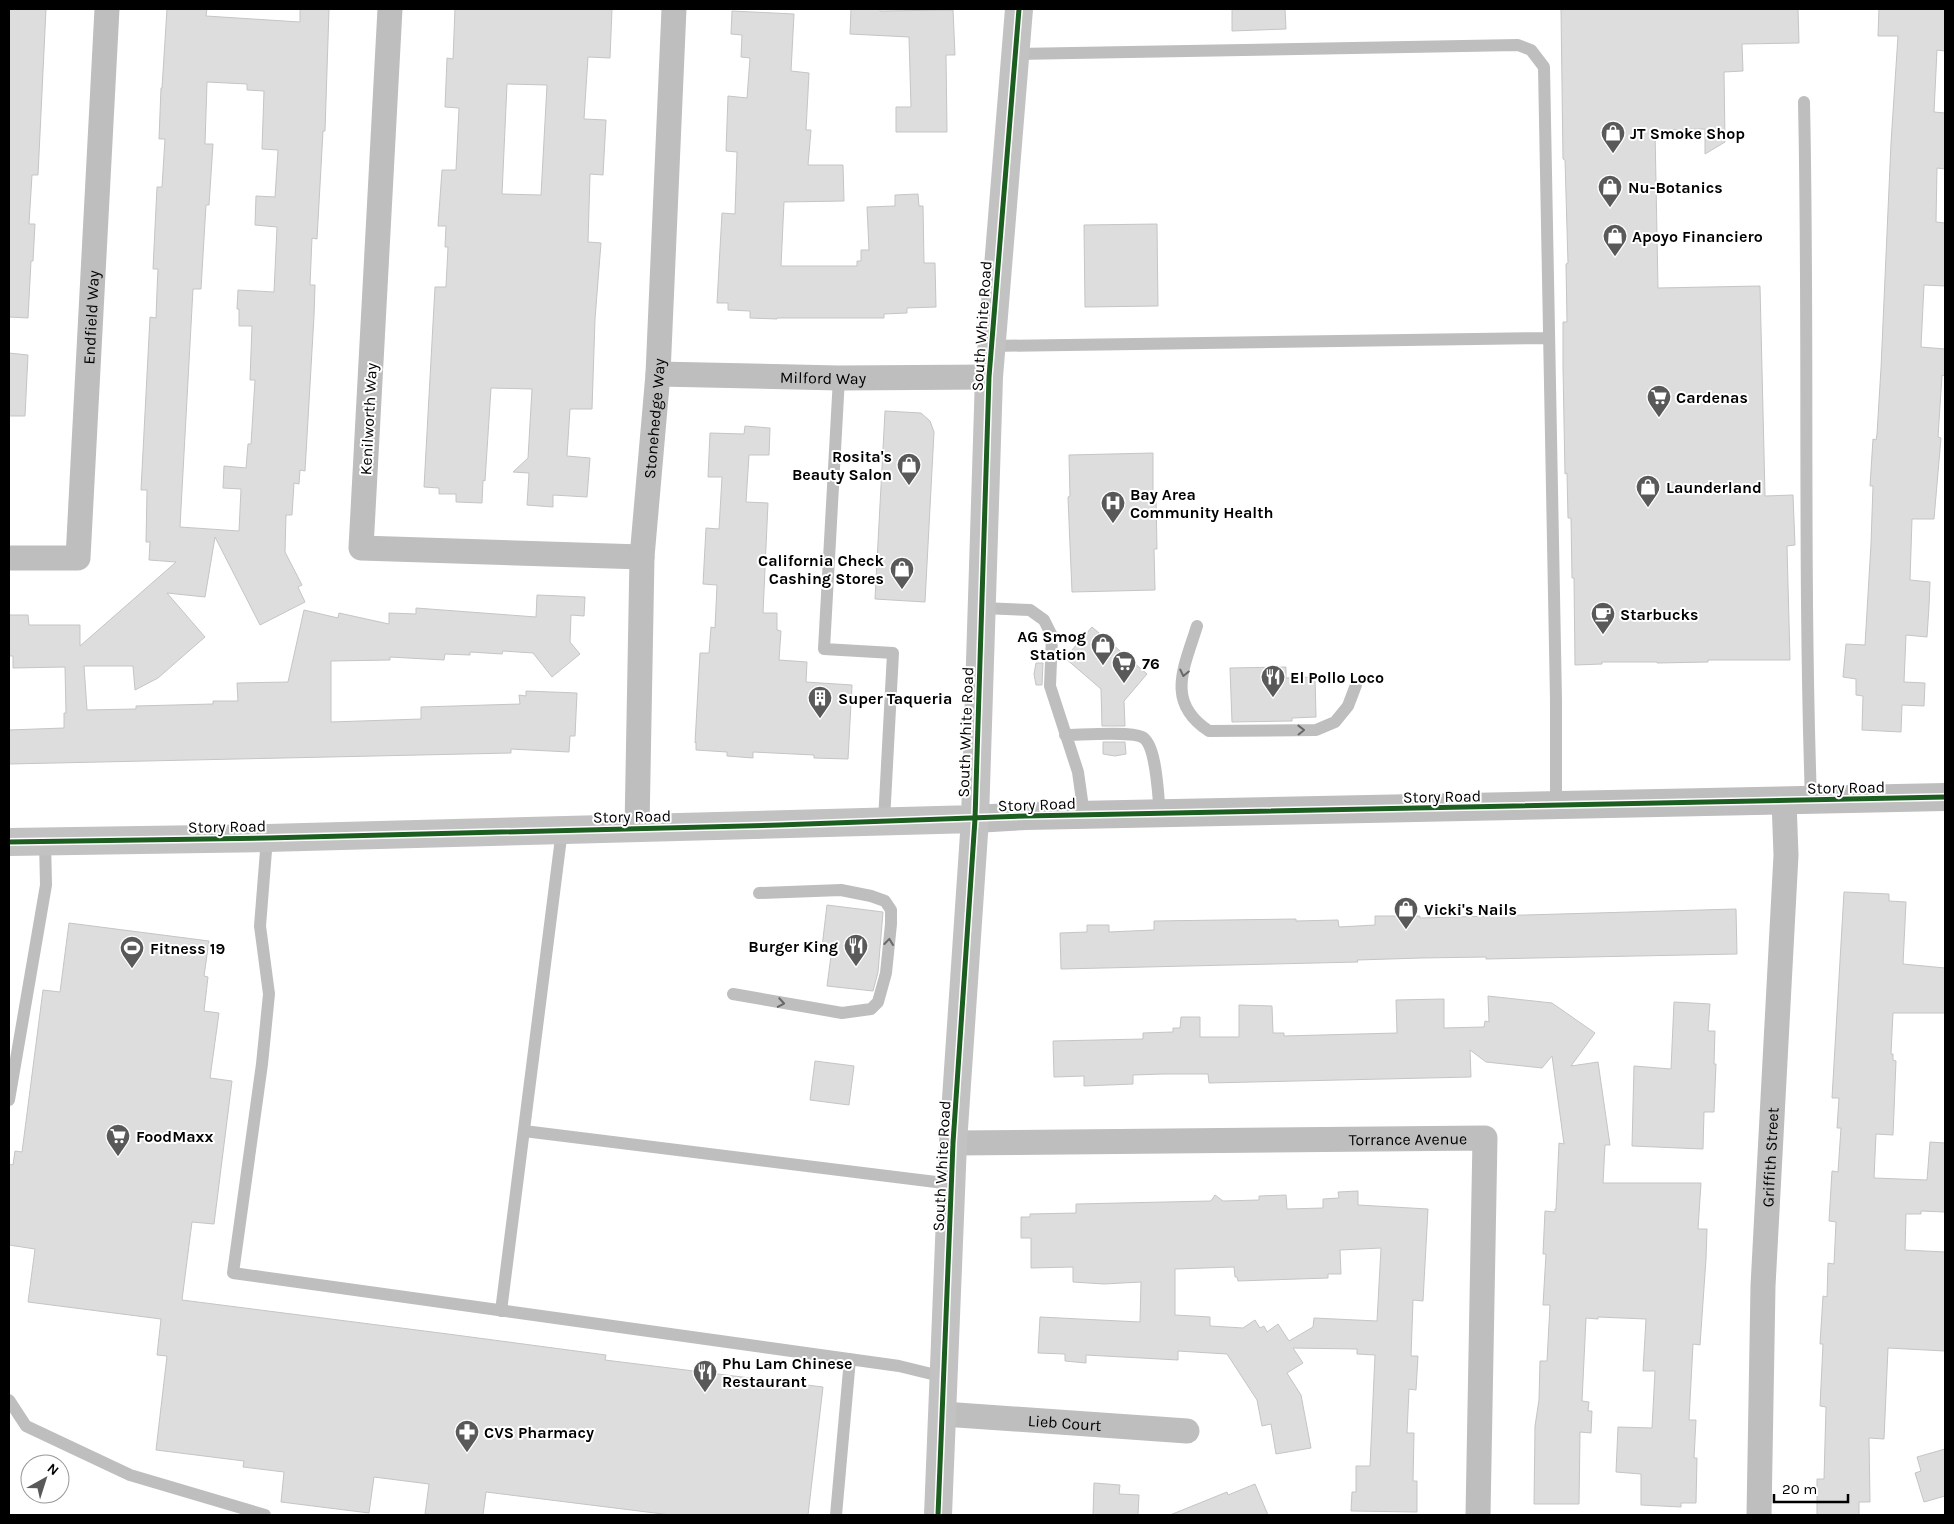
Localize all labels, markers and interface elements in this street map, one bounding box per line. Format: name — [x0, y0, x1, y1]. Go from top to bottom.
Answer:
shop icon: JT Smoke Shop — [1600, 120, 1626, 154]
place label: JT Smoke Shop — [1630, 124, 1745, 143]
shop icon: Nu-Botanics — [1597, 174, 1623, 208]
place label: Nu-Botanics — [1628, 178, 1723, 197]
shop icon: Apoyo Financiero — [1602, 223, 1628, 257]
place label: Apoyo Financiero — [1632, 227, 1763, 246]
street label: South White Road — [967, 260, 996, 392]
street label: Endfield Way — [79, 269, 103, 365]
street label: Stonehedge Way — [640, 357, 669, 480]
street label: Kenilworth Way — [356, 362, 381, 476]
street label: Milford Way — [780, 368, 867, 388]
supermarket icon: Cardenas — [1646, 384, 1672, 418]
place label: Cardenas — [1676, 388, 1748, 407]
place label: Rosita's Beauty Salon — [792, 447, 892, 484]
shop icon: Rosita's Beauty Salon — [896, 452, 922, 486]
shop icon: Launderland — [1635, 474, 1661, 508]
place label: Launderland — [1666, 478, 1762, 497]
place label: Bay Area Community Health — [1130, 485, 1274, 522]
hospital icon: Bay Area Community Health — [1100, 490, 1126, 524]
place label: California Check Cashing Stores — [758, 551, 885, 588]
shop icon: California Check Cashing Stores — [889, 556, 915, 590]
cafe icon: Starbucks — [1590, 601, 1616, 635]
place label: Starbucks — [1620, 605, 1698, 624]
place label: AG Smog Station — [1017, 627, 1086, 664]
shop icon: AG Smog Station — [1090, 632, 1116, 666]
supermarket icon: 76 — [1111, 650, 1137, 684]
place label: 76 — [1142, 654, 1160, 673]
restaurant icon: El Pollo Loco — [1260, 664, 1286, 698]
street label: South White Road — [954, 666, 977, 798]
one-way arrow — [1179, 668, 1189, 677]
place label: El Pollo Loco — [1290, 668, 1384, 687]
building icon: Super Taqueria — [807, 685, 833, 719]
place label: Super Taqueria — [838, 689, 952, 708]
one-way arrow — [1298, 725, 1306, 735]
street label: Story Road — [1807, 777, 1885, 798]
street label: Story Road — [1403, 786, 1481, 807]
street label: Story Road — [998, 794, 1076, 815]
street label: Story Road — [593, 806, 671, 827]
street label: Story Road — [188, 816, 266, 837]
shop icon: Vicki's Nails — [1393, 896, 1419, 930]
place label: Vicki's Nails — [1424, 900, 1517, 919]
restaurant icon: Burger King — [843, 933, 869, 967]
sports icon: Fitness 19 — [119, 935, 145, 969]
place label: Burger King — [748, 937, 838, 956]
one-way arrow — [883, 937, 894, 945]
place label: Fitness 19 — [150, 939, 225, 958]
one-way arrow — [777, 997, 785, 1007]
street label: South White Road — [929, 1100, 954, 1232]
street label: Griffith Street — [1758, 1107, 1783, 1208]
supermarket icon: FoodMaxx — [105, 1123, 131, 1157]
place label: FoodMaxx — [136, 1127, 213, 1146]
street label: Torrance Avenue — [1349, 1129, 1467, 1149]
place label: Phu Lam Chinese Restaurant — [722, 1354, 853, 1391]
restaurant icon: Phu Lam Chinese Restaurant — [692, 1359, 718, 1393]
street label: Lieb Court — [1027, 1411, 1102, 1435]
pharmacy icon: CVS Pharmacy — [454, 1419, 480, 1453]
place label: CVS Pharmacy — [484, 1423, 594, 1442]
north arrow — [20, 1454, 70, 1504]
text: N — [44, 1460, 62, 1479]
scale bar — [1774, 1472, 1848, 1504]
text: 20 m — [1782, 1480, 1817, 1498]

